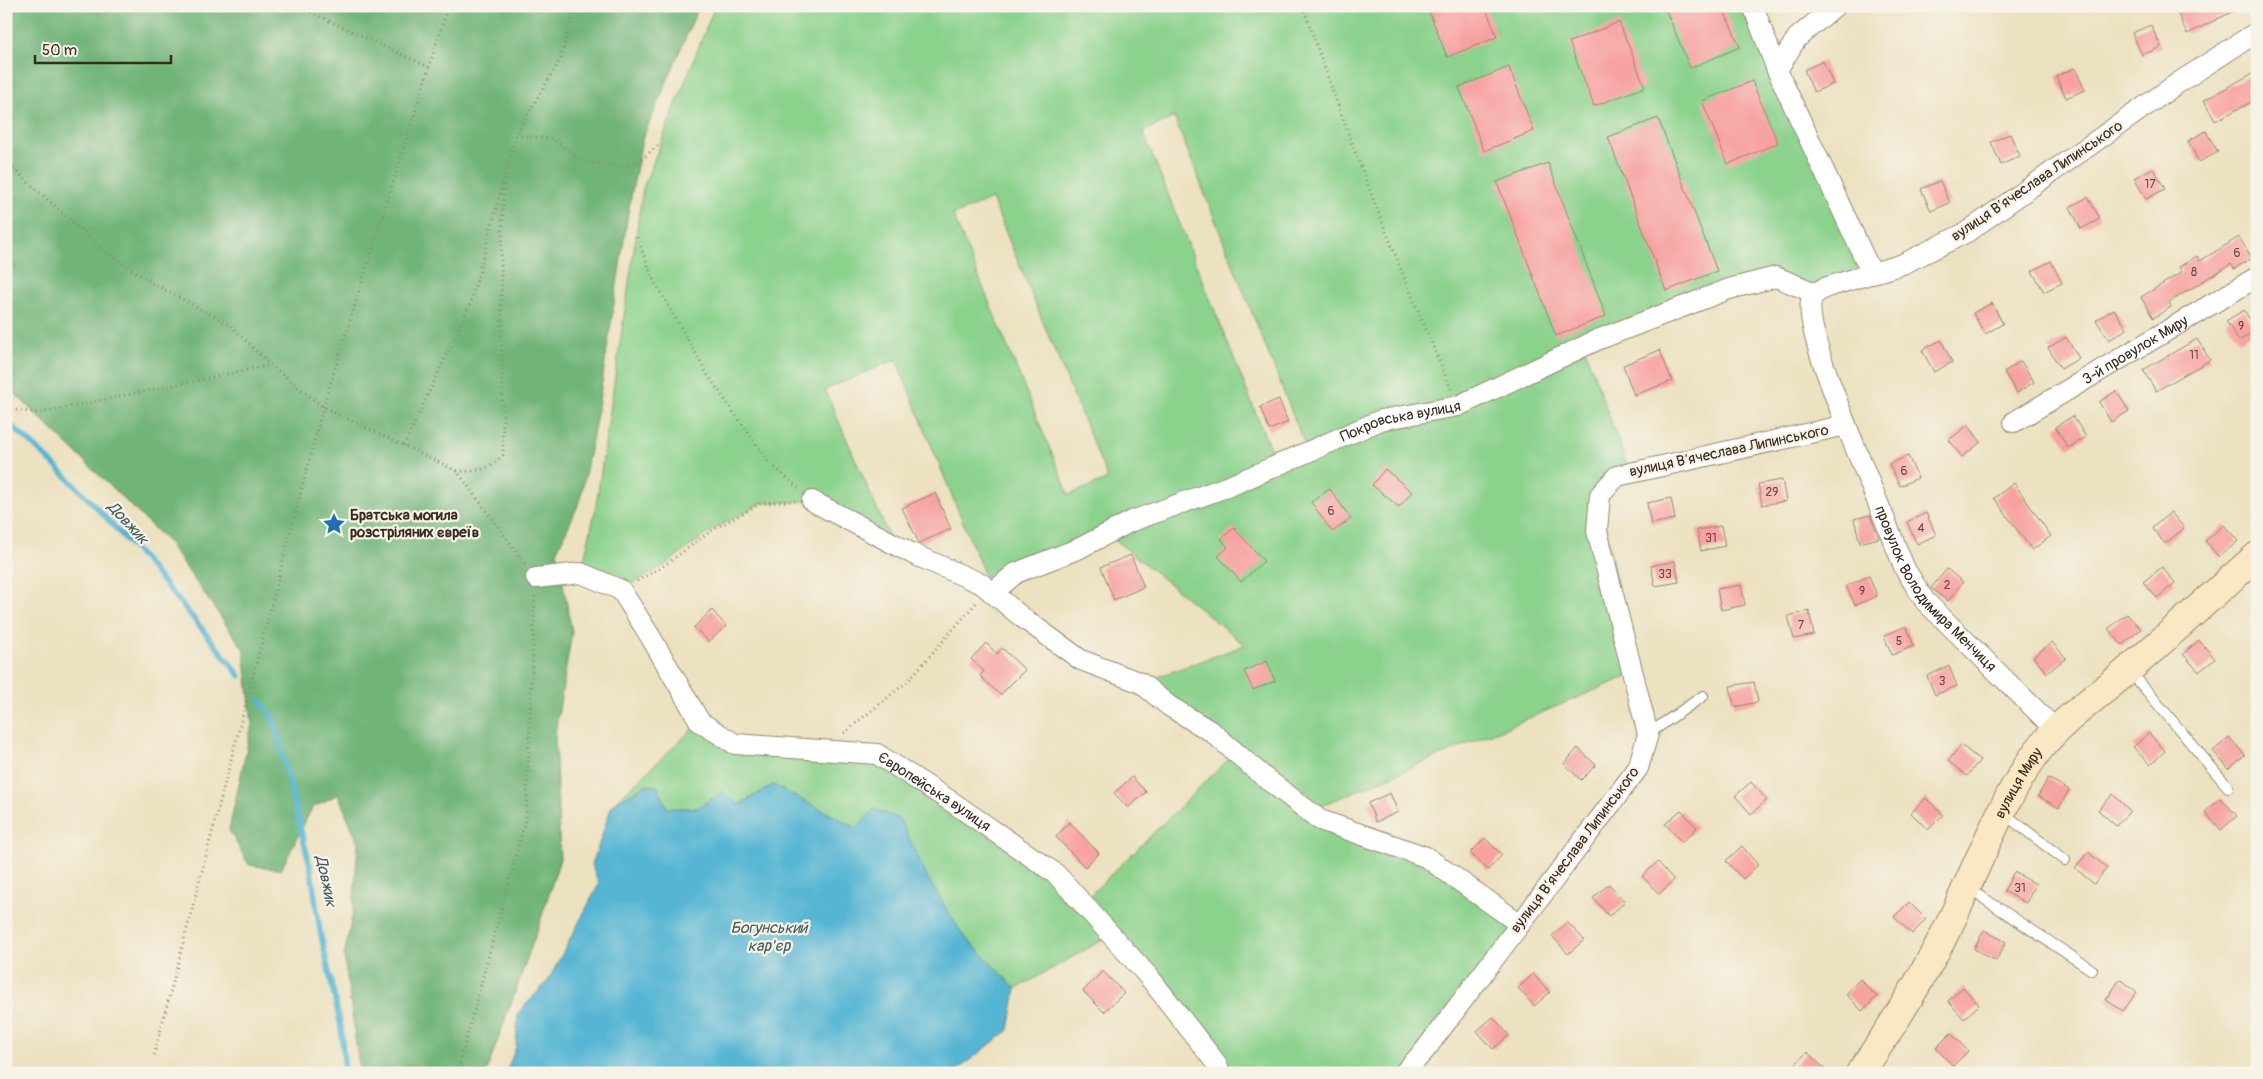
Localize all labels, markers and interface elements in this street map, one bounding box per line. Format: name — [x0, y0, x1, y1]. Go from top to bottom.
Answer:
scale bar — [35, 32, 171, 64]
text: 50 m — [42, 41, 77, 60]
street label: вулиця Вʼячеслава Липинського — [1947, 116, 2127, 246]
house number: 17 — [2144, 177, 2156, 192]
house number: 6 — [2234, 246, 2241, 261]
house number: 8 — [2191, 265, 2197, 280]
street label: 3-й провулок Миру — [2079, 311, 2192, 389]
house number: 9 — [2238, 319, 2244, 334]
house number: 11 — [2189, 348, 2199, 363]
street label: Покровська вулиця — [1337, 396, 1462, 446]
street label: вулиця Вʼячеслава Липинського — [1628, 421, 1830, 481]
house number: 6 — [1901, 464, 1908, 479]
house number: 29 — [1766, 485, 1778, 500]
water label: Довжик — [102, 497, 154, 550]
street label: провулок Володимира Менчиця — [1871, 503, 2001, 676]
house number: 6 — [1328, 504, 1335, 519]
place label: Братська могила розстріляних євреїв — [350, 506, 479, 542]
place icon: Братська могила розстріляних євреїв — [321, 511, 347, 537]
house number: 4 — [1918, 521, 1925, 536]
house number: 31 — [1705, 531, 1717, 546]
house number: 33 — [1658, 567, 1672, 582]
house number: 2 — [1944, 578, 1951, 593]
house number: 9 — [1859, 584, 1865, 599]
house number: 7 — [1798, 618, 1805, 633]
house number: 5 — [1896, 634, 1902, 649]
house number: 3 — [1939, 674, 1946, 689]
street label: вулиця Миру — [1990, 743, 2047, 822]
street label: Європейська вулиця — [875, 748, 995, 836]
street label: вулиця Вʼячеслава Липинського — [1506, 763, 1644, 937]
water label: Довжик — [311, 853, 342, 910]
house number: 31 — [2014, 881, 2026, 896]
water label: Богунський кар'єр — [730, 918, 809, 956]

